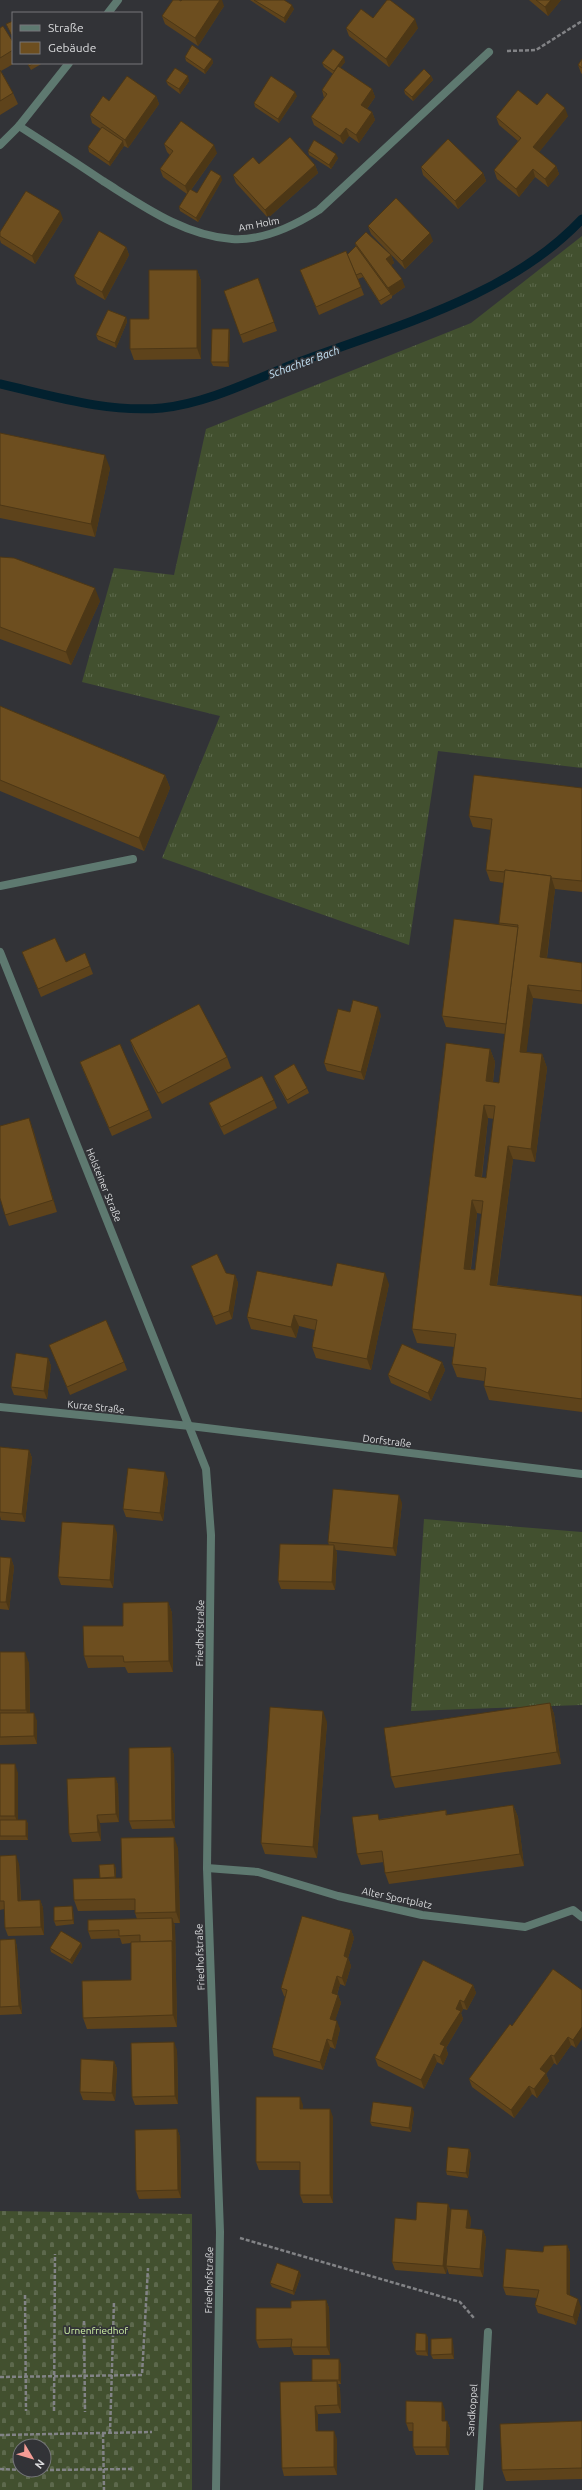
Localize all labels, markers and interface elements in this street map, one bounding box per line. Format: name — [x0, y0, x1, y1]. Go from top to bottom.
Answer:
legend — [12, 12, 142, 64]
text: Straße — [48, 21, 84, 34]
text: Gebäude — [48, 41, 96, 54]
street label: Am Holm — [238, 215, 280, 233]
water label: Schachter Bach — [266, 344, 341, 381]
street label: Holsteiner Straße — [84, 1147, 124, 1223]
street label: Kurze Straße — [67, 1399, 125, 1415]
street label: Dorfstraße — [362, 1433, 412, 1449]
street label: Friedhofstraße — [194, 1600, 206, 1666]
street label: Alter Sportplatz — [361, 1885, 433, 1911]
street label: Friedhofstraße — [193, 1923, 207, 1991]
street label: Friedhofstraße — [203, 2247, 215, 2313]
park label: Urnenfriedhof — [64, 2325, 128, 2336]
street label: Sandkoppel — [465, 2383, 479, 2437]
north arrow — [12, 2438, 52, 2478]
text: N — [33, 2457, 47, 2471]

